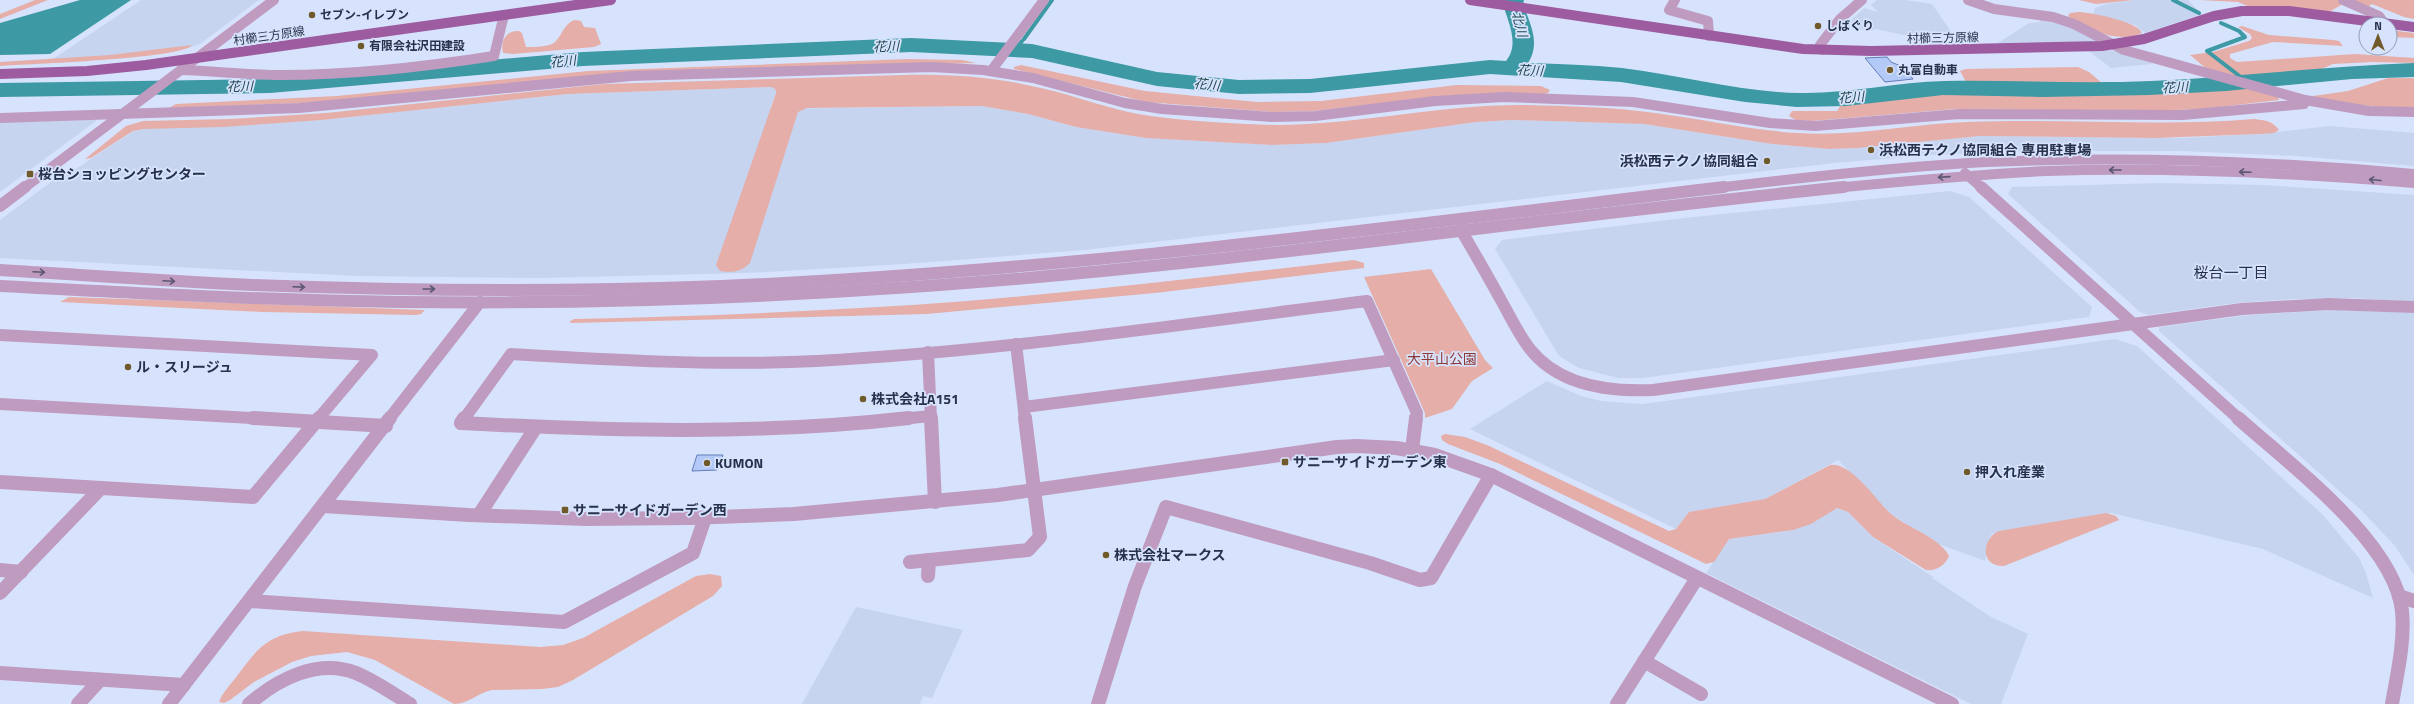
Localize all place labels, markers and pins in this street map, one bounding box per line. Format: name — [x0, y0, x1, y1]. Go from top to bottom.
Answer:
place label: セブン-イレブン — [320, 5, 409, 24]
marker: セブン-イレブン — [307, 10, 317, 20]
place label: しばぐり — [1826, 16, 1874, 35]
marker: しばぐり — [1813, 21, 1823, 31]
place label: 有限会社沢田建設 — [369, 36, 465, 55]
marker: 有限会社沢田建設 — [356, 41, 366, 51]
place label: 丸富自動車 — [1898, 60, 1958, 79]
marker: 丸富自動車 — [1885, 65, 1895, 75]
place label: 浜松西テクノ協同組合 専用駐車場 — [1879, 139, 2091, 160]
marker: 浜松西テクノ協同組合 専用駐車場 — [1866, 145, 1876, 155]
place label: 浜松西テクノ協同組合 — [1620, 150, 1759, 171]
marker: 浜松西テクノ協同組合 — [1762, 156, 1772, 166]
place label: 桜台ショッピングセンター — [38, 163, 206, 184]
marker: 桜台ショッピングセンター — [25, 169, 35, 179]
place label: ル・スリージュ — [136, 356, 233, 377]
marker: ル・スリージュ — [123, 362, 133, 372]
place label: 株式会社A151 — [871, 388, 959, 409]
marker: 株式会社A151 — [858, 394, 868, 404]
place label: サニーサイドガーデン東 — [1293, 451, 1447, 472]
place label: KUMON — [715, 452, 763, 473]
marker: サニーサイドガーデン東 — [1280, 457, 1290, 467]
marker: KUMON — [702, 458, 712, 468]
place label: 押入れ産業 — [1975, 461, 2045, 482]
marker: 押入れ産業 — [1962, 467, 1972, 477]
place label: サニーサイドガーデン西 — [573, 499, 727, 520]
marker: サニーサイドガーデン西 — [560, 505, 570, 515]
place label: 株式会社マークス — [1114, 544, 1226, 565]
marker: 株式会社マークス — [1101, 550, 1111, 560]

